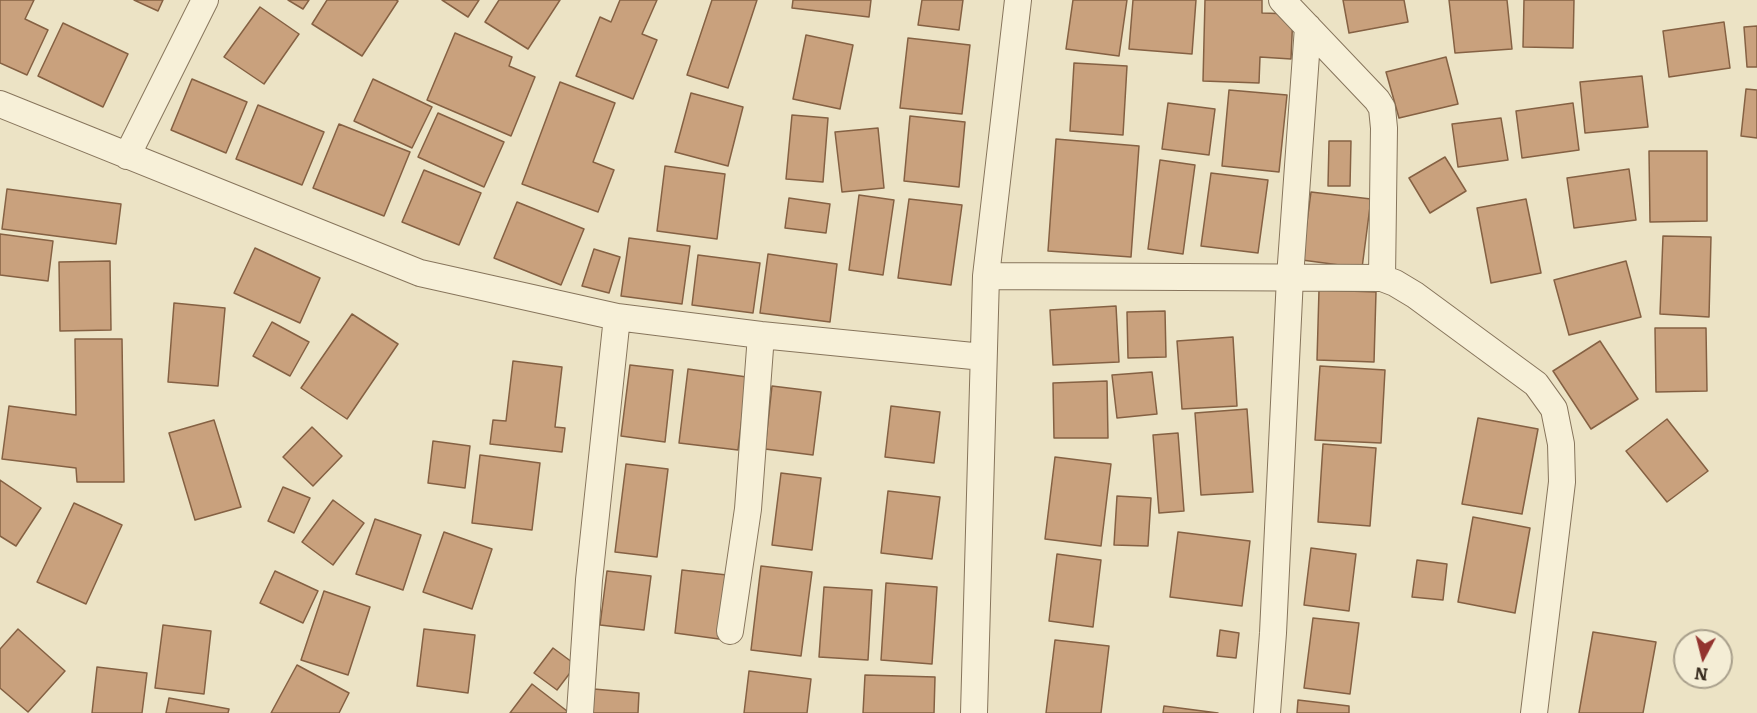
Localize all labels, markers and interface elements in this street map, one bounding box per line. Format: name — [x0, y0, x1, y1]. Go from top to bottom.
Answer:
north arrow — [1673, 629, 1733, 689]
text: N — [1693, 662, 1709, 688]

